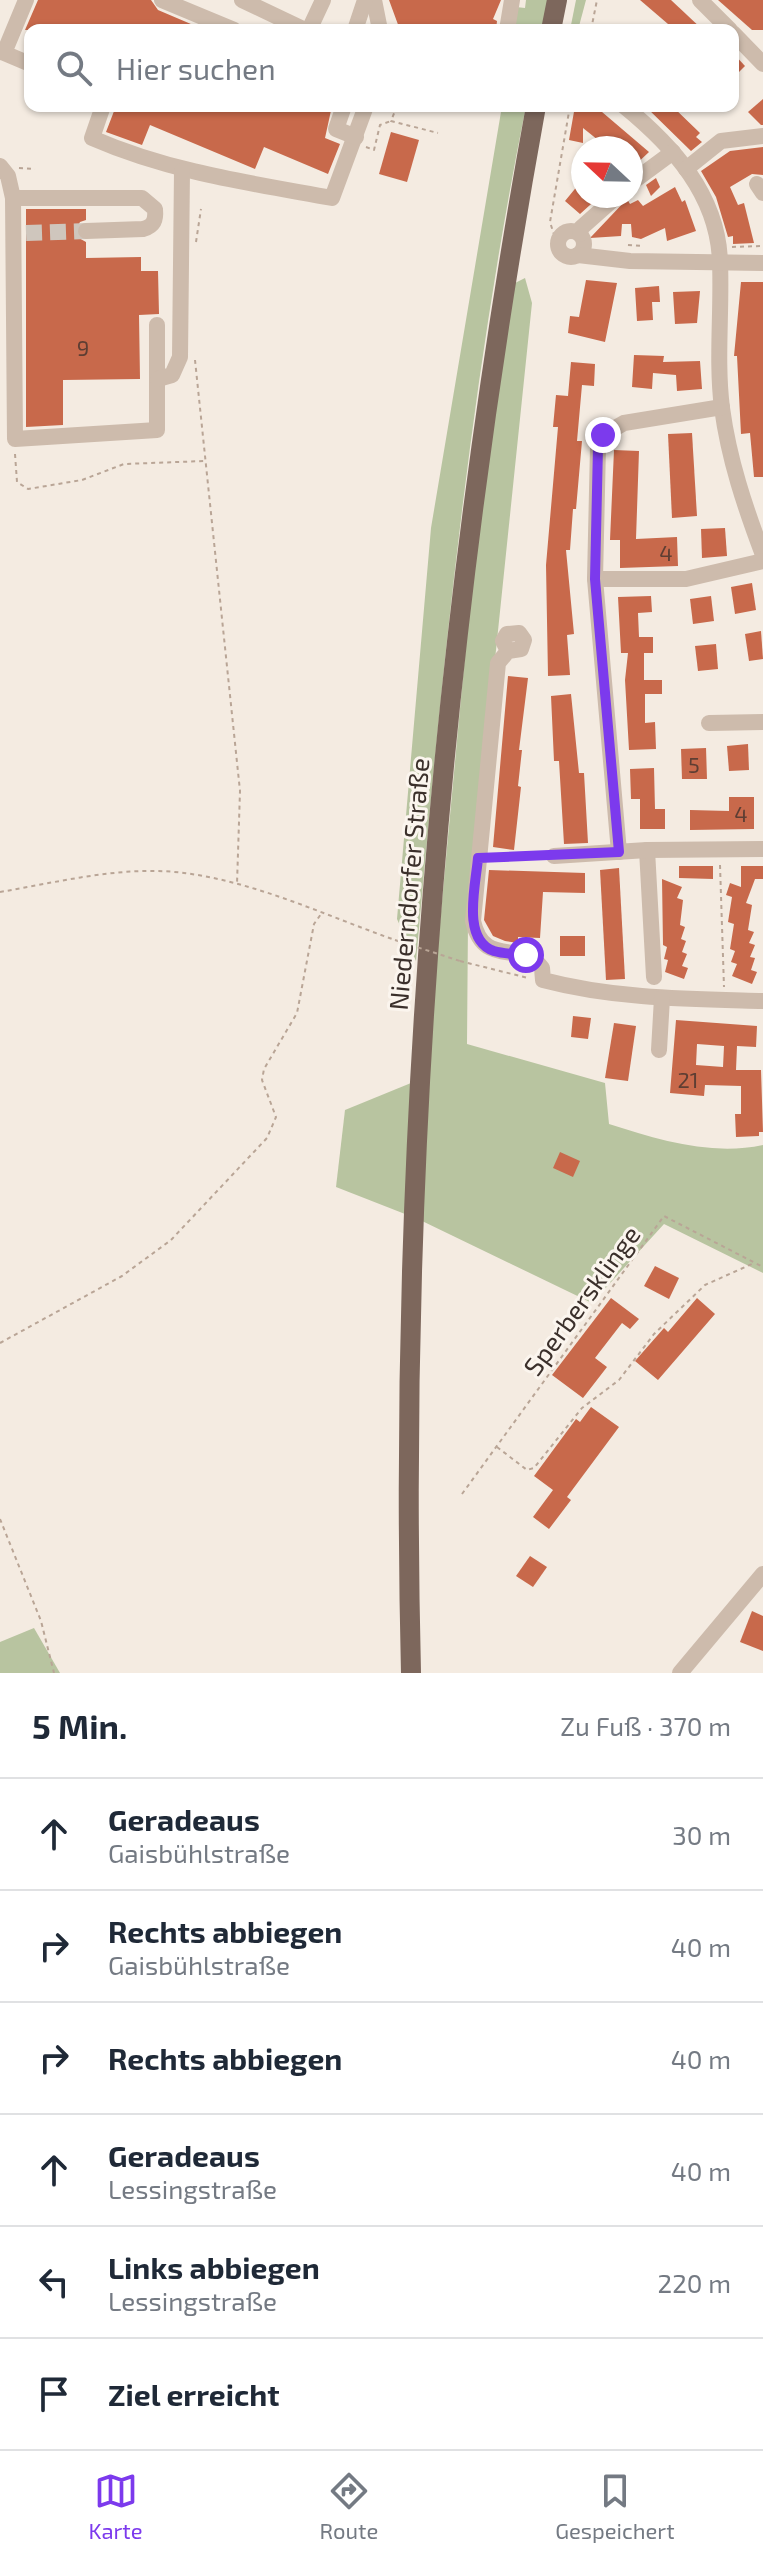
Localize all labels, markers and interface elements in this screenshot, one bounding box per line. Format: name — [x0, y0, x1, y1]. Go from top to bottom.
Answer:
search box — [24, 24, 739, 112]
icon: search — [52, 46, 96, 90]
text: Hier suchen — [116, 50, 276, 86]
north arrow — [571, 136, 643, 208]
house number: 9 — [77, 334, 89, 360]
route end — [585, 417, 621, 453]
house number: 4 — [659, 539, 673, 565]
house number: 5 — [688, 751, 700, 777]
street label: Niederndorfer Straße — [382, 757, 434, 1011]
house number: 4 — [734, 800, 748, 826]
route start — [508, 937, 544, 973]
house number: 21 — [677, 1066, 699, 1092]
street label: Sperbersklinge — [516, 1219, 646, 1381]
text: 5 Min. — [32, 1705, 127, 1746]
text: Zu Fuß · 370 m — [560, 1710, 731, 1741]
text: Geradeaus — [108, 1801, 260, 1837]
icon: ahead — [32, 1812, 76, 1856]
text: 30 m — [672, 1819, 731, 1850]
text: Gaisbühlstraße — [108, 1837, 290, 1868]
text: Rechts abbiegen — [108, 1913, 342, 1949]
icon: right — [32, 1924, 76, 1968]
text: 40 m — [671, 1931, 731, 1962]
text: Gaisbühlstraße — [108, 1949, 290, 1980]
icon: right — [32, 2036, 76, 2080]
text: Rechts abbiegen — [108, 2040, 342, 2076]
text: 40 m — [671, 2043, 731, 2074]
text: Geradeaus — [108, 2137, 260, 2173]
icon: ahead — [32, 2148, 76, 2192]
text: 40 m — [671, 2155, 731, 2186]
text: Lessingstraße — [108, 2173, 277, 2204]
text: Links abbiegen — [108, 2249, 320, 2285]
icon: left — [32, 2260, 76, 2304]
text: 220 m — [658, 2267, 731, 2298]
text: Lessingstraße — [108, 2285, 277, 2316]
icon: arrive — [32, 2372, 76, 2416]
text: Ziel erreicht — [108, 2376, 280, 2412]
tab: Karte — [88, 2469, 143, 2543]
tab: Route — [319, 2469, 378, 2543]
tab: Gespeichert — [555, 2469, 675, 2543]

